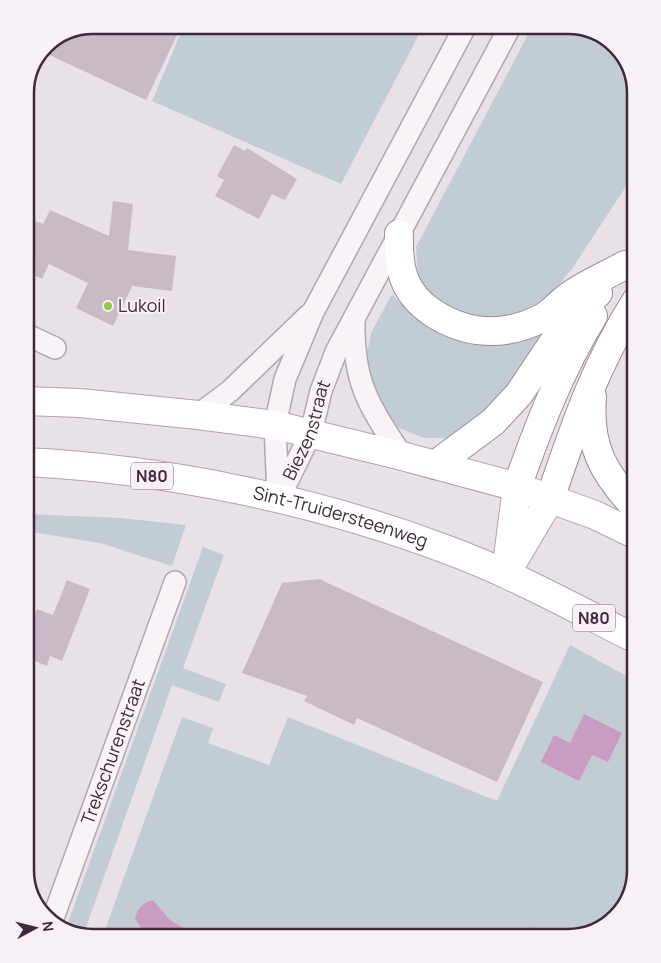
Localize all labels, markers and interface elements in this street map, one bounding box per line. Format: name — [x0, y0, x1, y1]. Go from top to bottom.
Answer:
place label: Lukoil — [118, 293, 166, 317]
marker: Lukoil — [102, 300, 114, 312]
street label: Biezenstraat — [277, 376, 335, 484]
road number: N80 — [131, 462, 173, 490]
street label: Sint-Truidersteenweg — [251, 480, 431, 553]
road number: N80 — [573, 604, 615, 632]
street label: Trekschurenstraat — [75, 675, 150, 828]
north arrow — [10, 903, 60, 953]
text: N — [38, 920, 58, 933]

